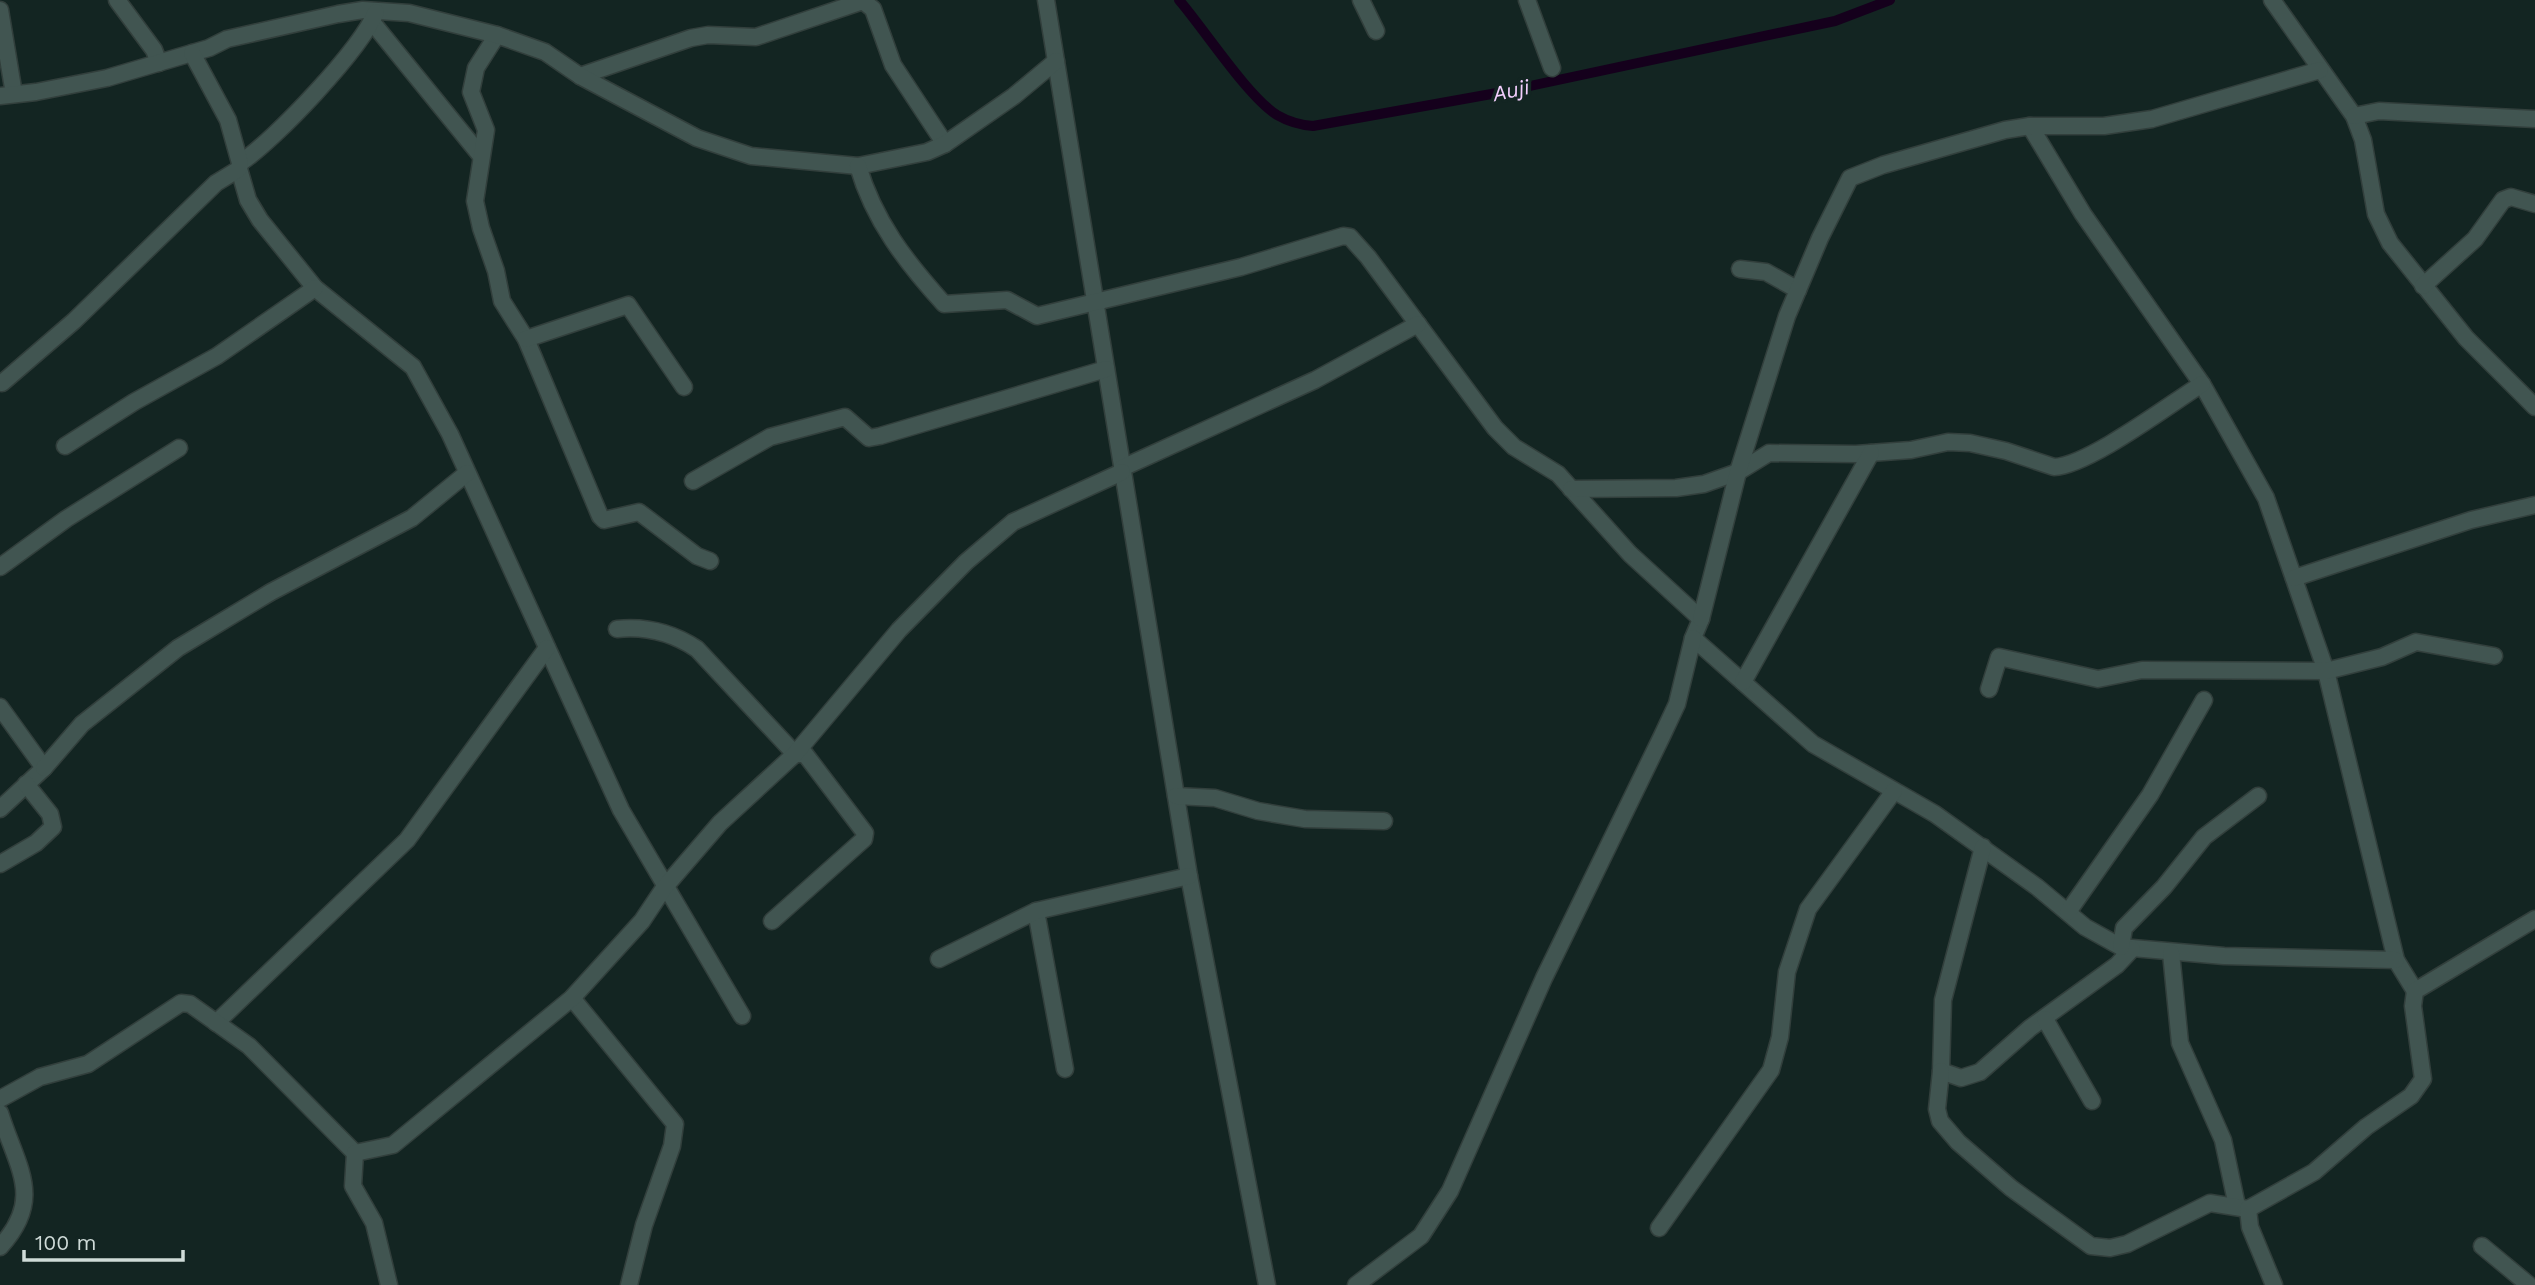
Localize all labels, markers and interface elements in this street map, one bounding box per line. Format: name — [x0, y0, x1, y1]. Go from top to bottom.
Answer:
water label: Auji — [1489, 74, 1532, 106]
scale bar — [24, 1218, 184, 1262]
text: 100 m — [35, 1230, 97, 1255]

